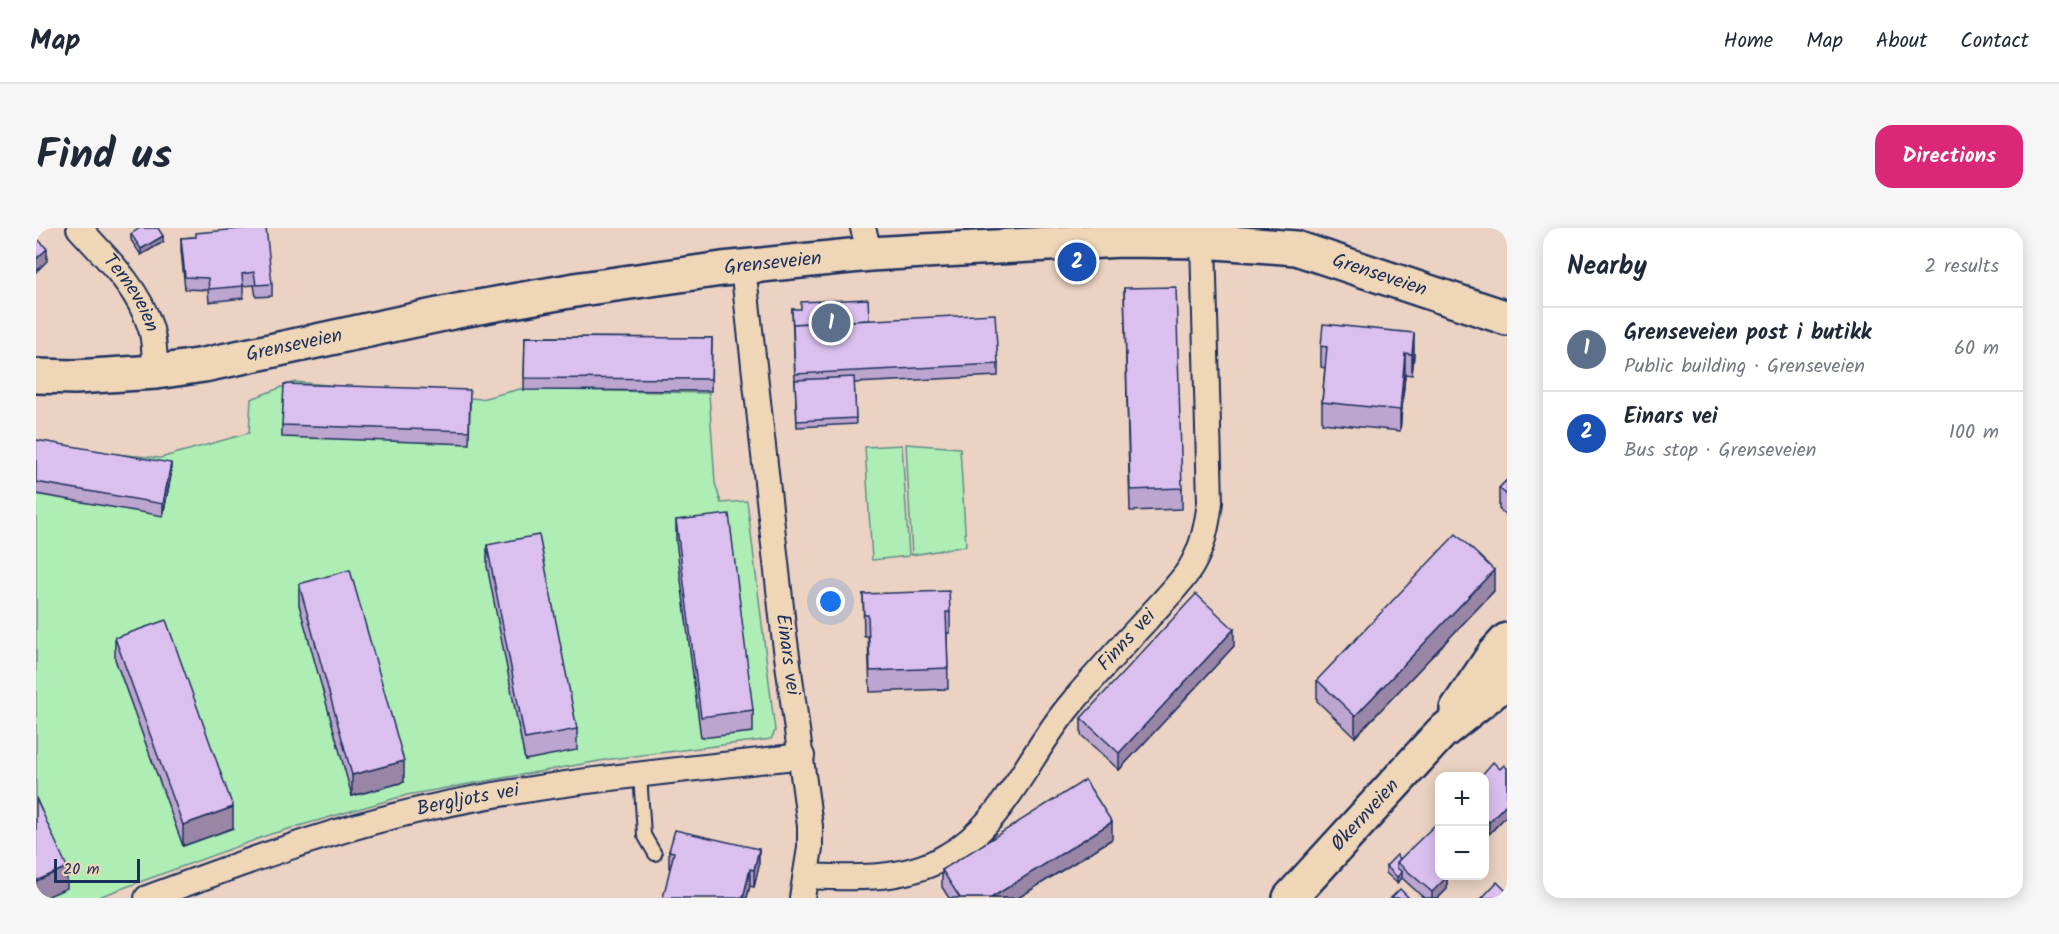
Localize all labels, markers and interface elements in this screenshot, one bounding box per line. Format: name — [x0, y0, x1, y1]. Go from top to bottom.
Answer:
text: Map — [30, 19, 81, 64]
text: Home — [1724, 25, 1773, 58]
text: Map — [1806, 25, 1843, 58]
text: About — [1876, 25, 1927, 58]
text: Contact — [1960, 25, 2029, 58]
text: Find us — [36, 123, 172, 190]
button: Directions — [1875, 125, 2023, 188]
pin: 2 — [1058, 240, 1096, 285]
street label: Grenseveien — [723, 243, 823, 285]
street label: Grenseveien — [1328, 245, 1431, 306]
text: Nearby — [1567, 246, 1647, 288]
street label: Terneveien — [94, 247, 167, 337]
text: 2 results — [1924, 251, 1999, 283]
pin: 1 — [812, 300, 850, 346]
text: Grenseveien post i butikk — [1624, 316, 1871, 351]
street label: Grenseveien — [243, 320, 346, 372]
text: 1 — [1583, 333, 1590, 365]
text: 60 m — [1954, 333, 1999, 365]
text: Public building · Grenseveien — [1624, 351, 1865, 383]
text: Einars vei — [1624, 400, 1718, 435]
text: 2 — [1581, 417, 1592, 449]
text: 100 m — [1949, 417, 1999, 449]
text: Bus stop · Grenseveien — [1624, 435, 1816, 467]
your location — [816, 587, 845, 616]
street label: Finns vei — [1090, 601, 1165, 679]
street label: Einars vei — [766, 612, 808, 698]
street label: Økernveien — [1323, 771, 1408, 859]
map controls — [1435, 772, 1489, 880]
button: + — [1435, 772, 1489, 826]
street label: Bergljots vei — [414, 775, 523, 826]
button: − — [1435, 826, 1489, 880]
scale bar — [54, 856, 140, 884]
text: 20 m — [63, 857, 99, 882]

